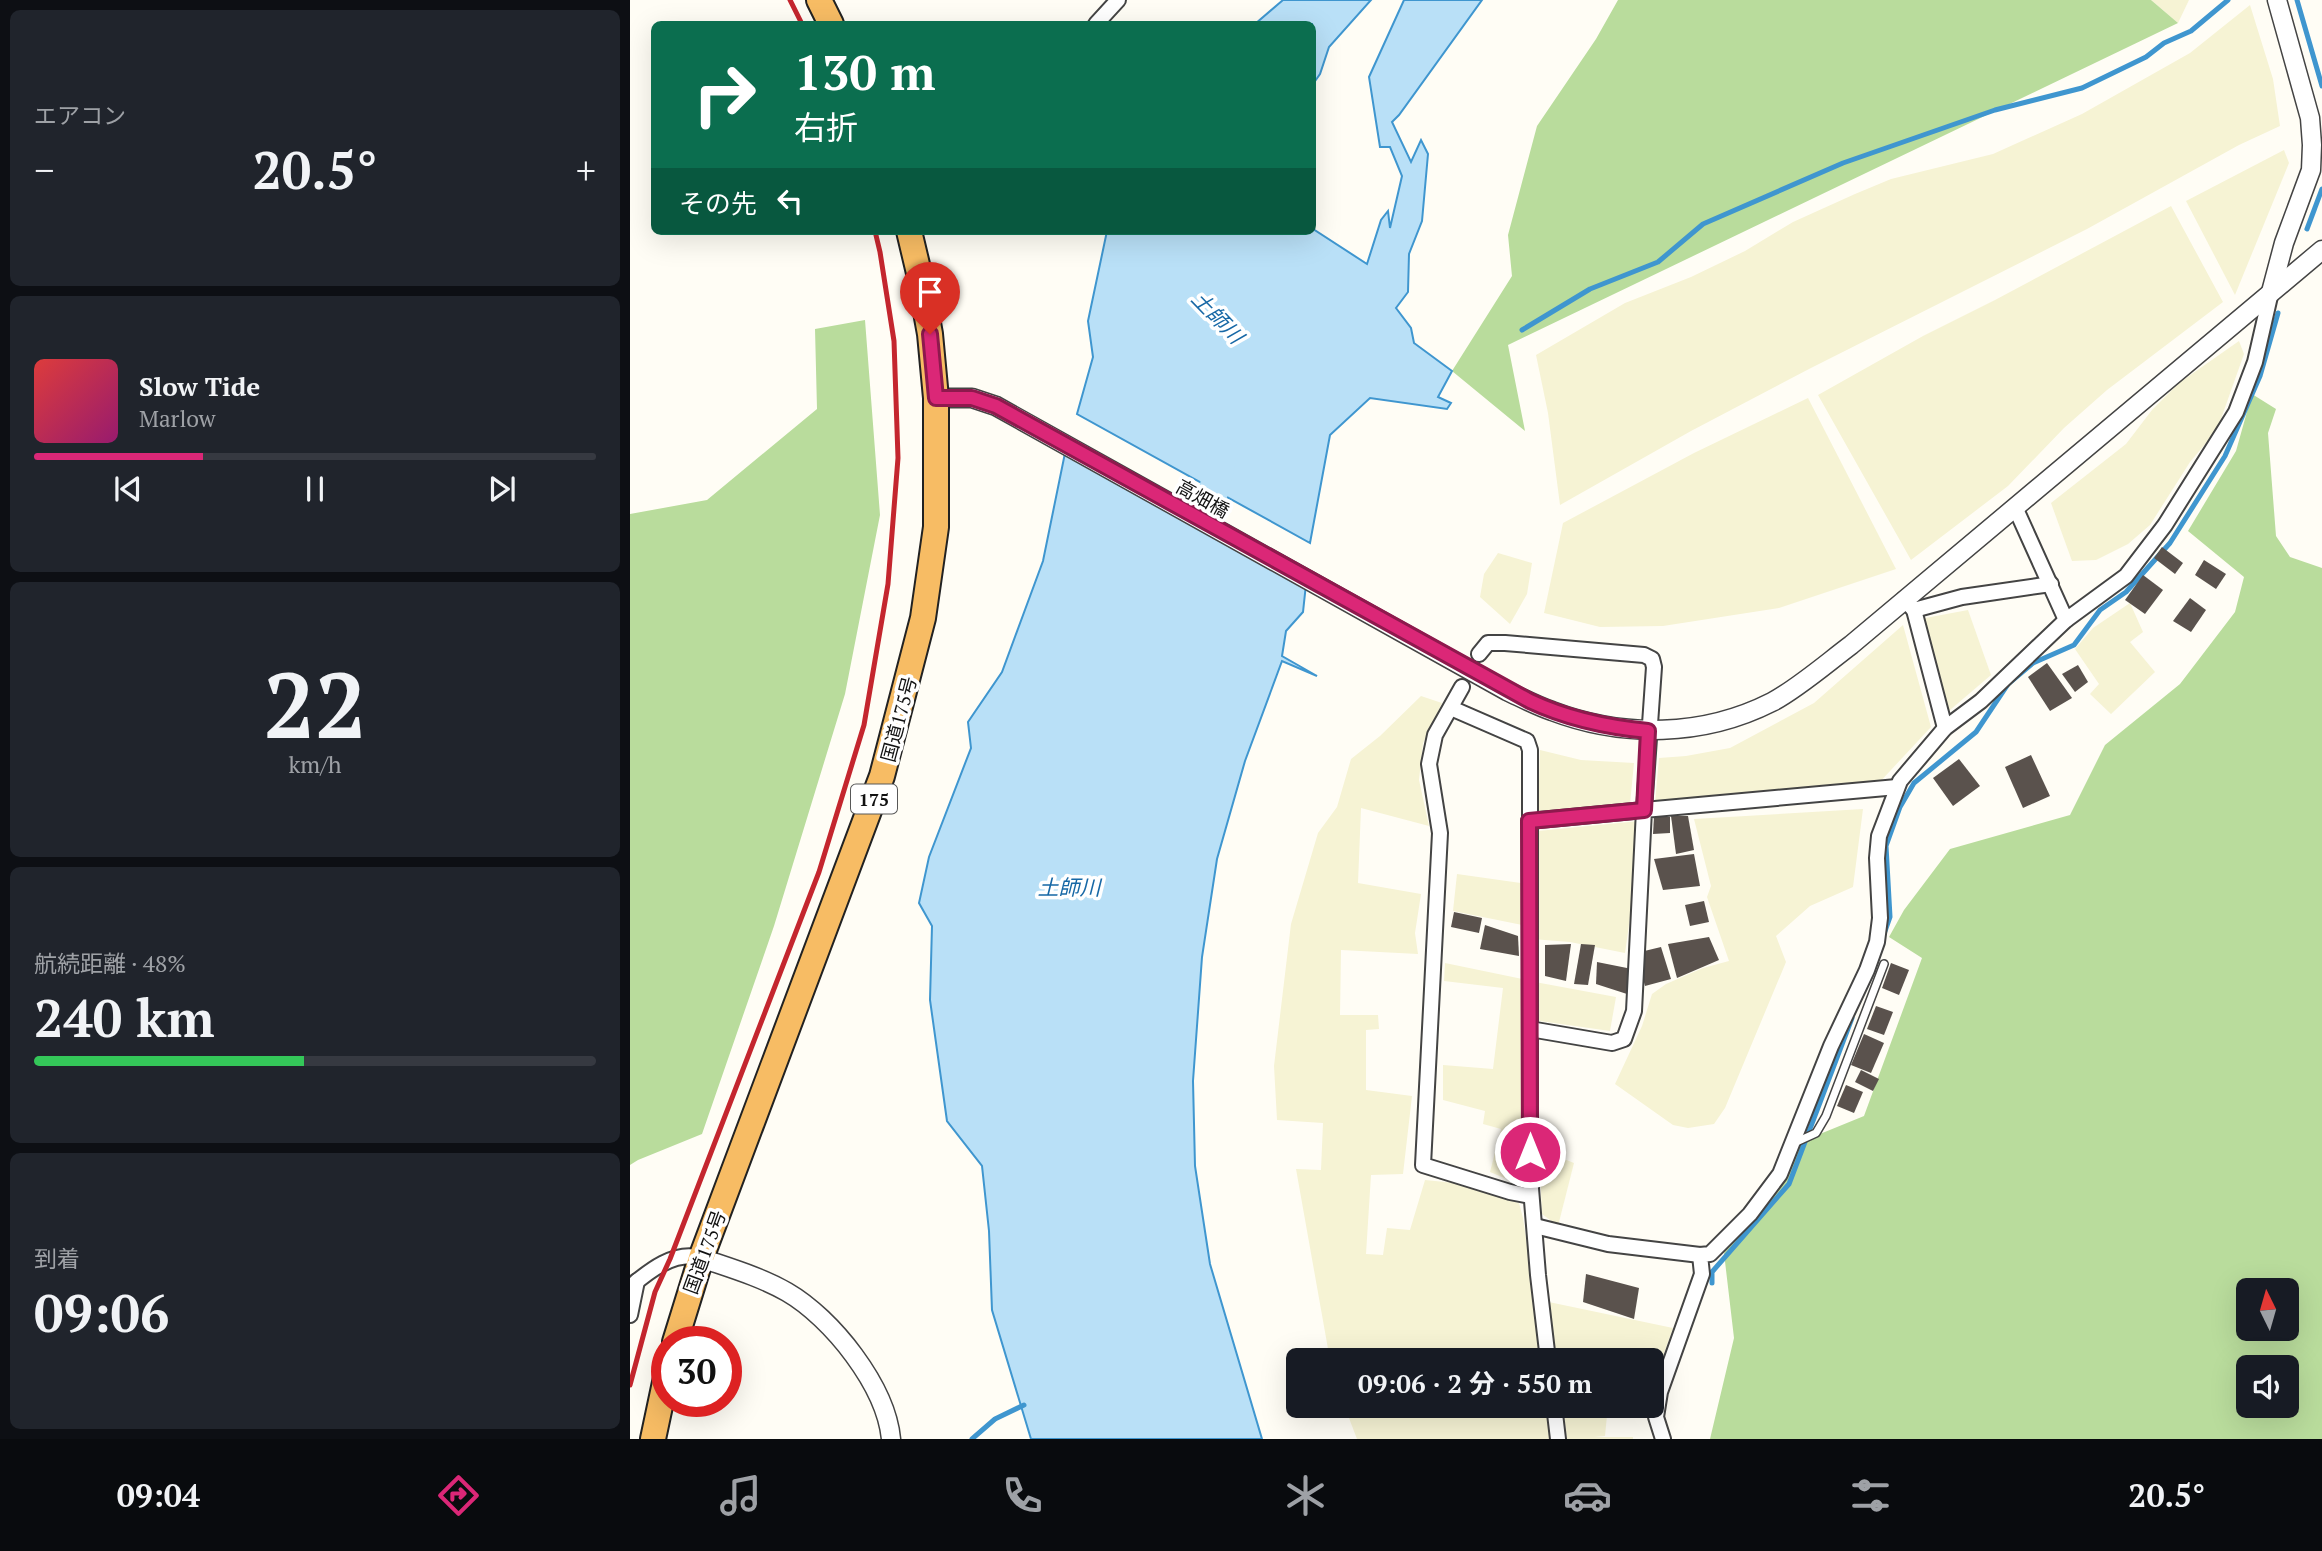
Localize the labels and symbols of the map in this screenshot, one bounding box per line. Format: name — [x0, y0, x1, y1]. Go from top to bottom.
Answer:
pin — [900, 262, 960, 334]
water label: 土師川 — [1186, 285, 1251, 351]
street label: 高畑橋 — [1172, 473, 1234, 523]
street label: 国道175号 — [875, 674, 921, 764]
road number: 175 — [851, 784, 897, 814]
water label: 土師川 — [1038, 873, 1102, 901]
position arrow — [1493, 1115, 1567, 1189]
street label: 国道175号 — [677, 1207, 731, 1297]
north arrow — [2236, 1278, 2300, 1340]
speed limit sign: 30 — [651, 1326, 742, 1417]

